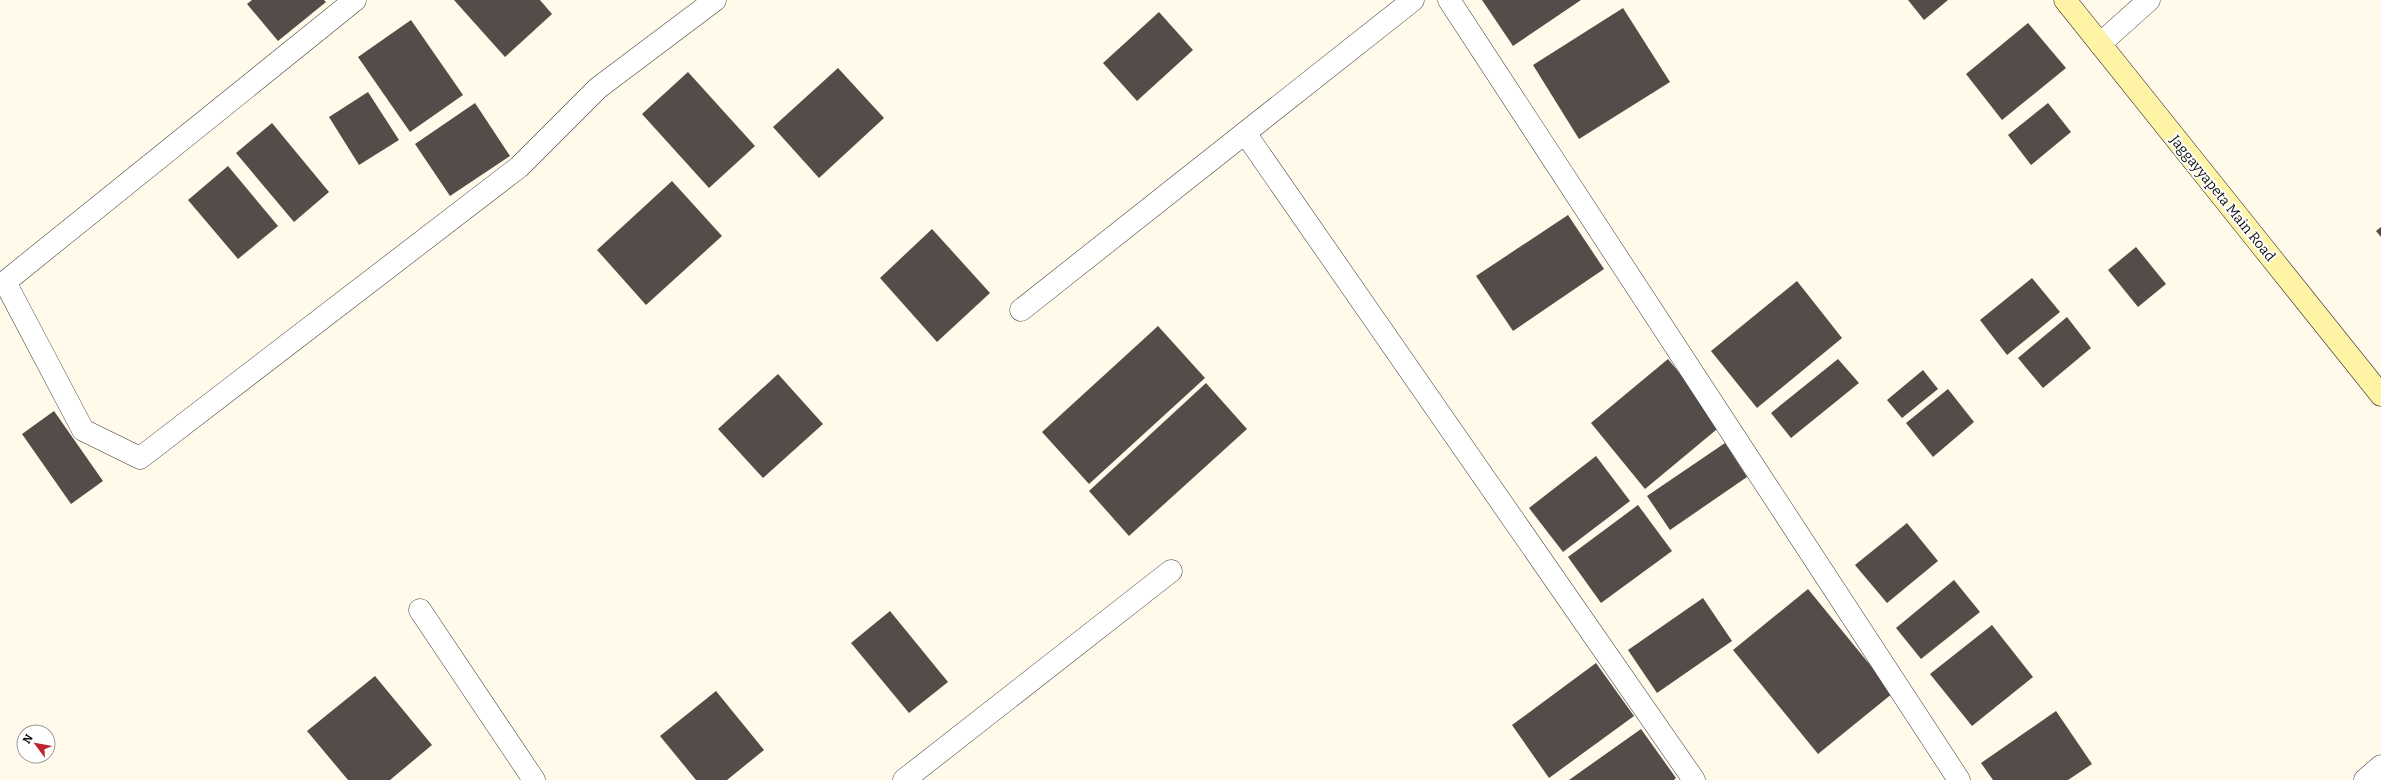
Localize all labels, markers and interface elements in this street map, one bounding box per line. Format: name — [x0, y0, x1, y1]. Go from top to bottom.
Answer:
street label: Jaggayyapeta Main Road — [2166, 131, 2279, 265]
north arrow — [16, 724, 56, 764]
text: N — [20, 731, 36, 746]

